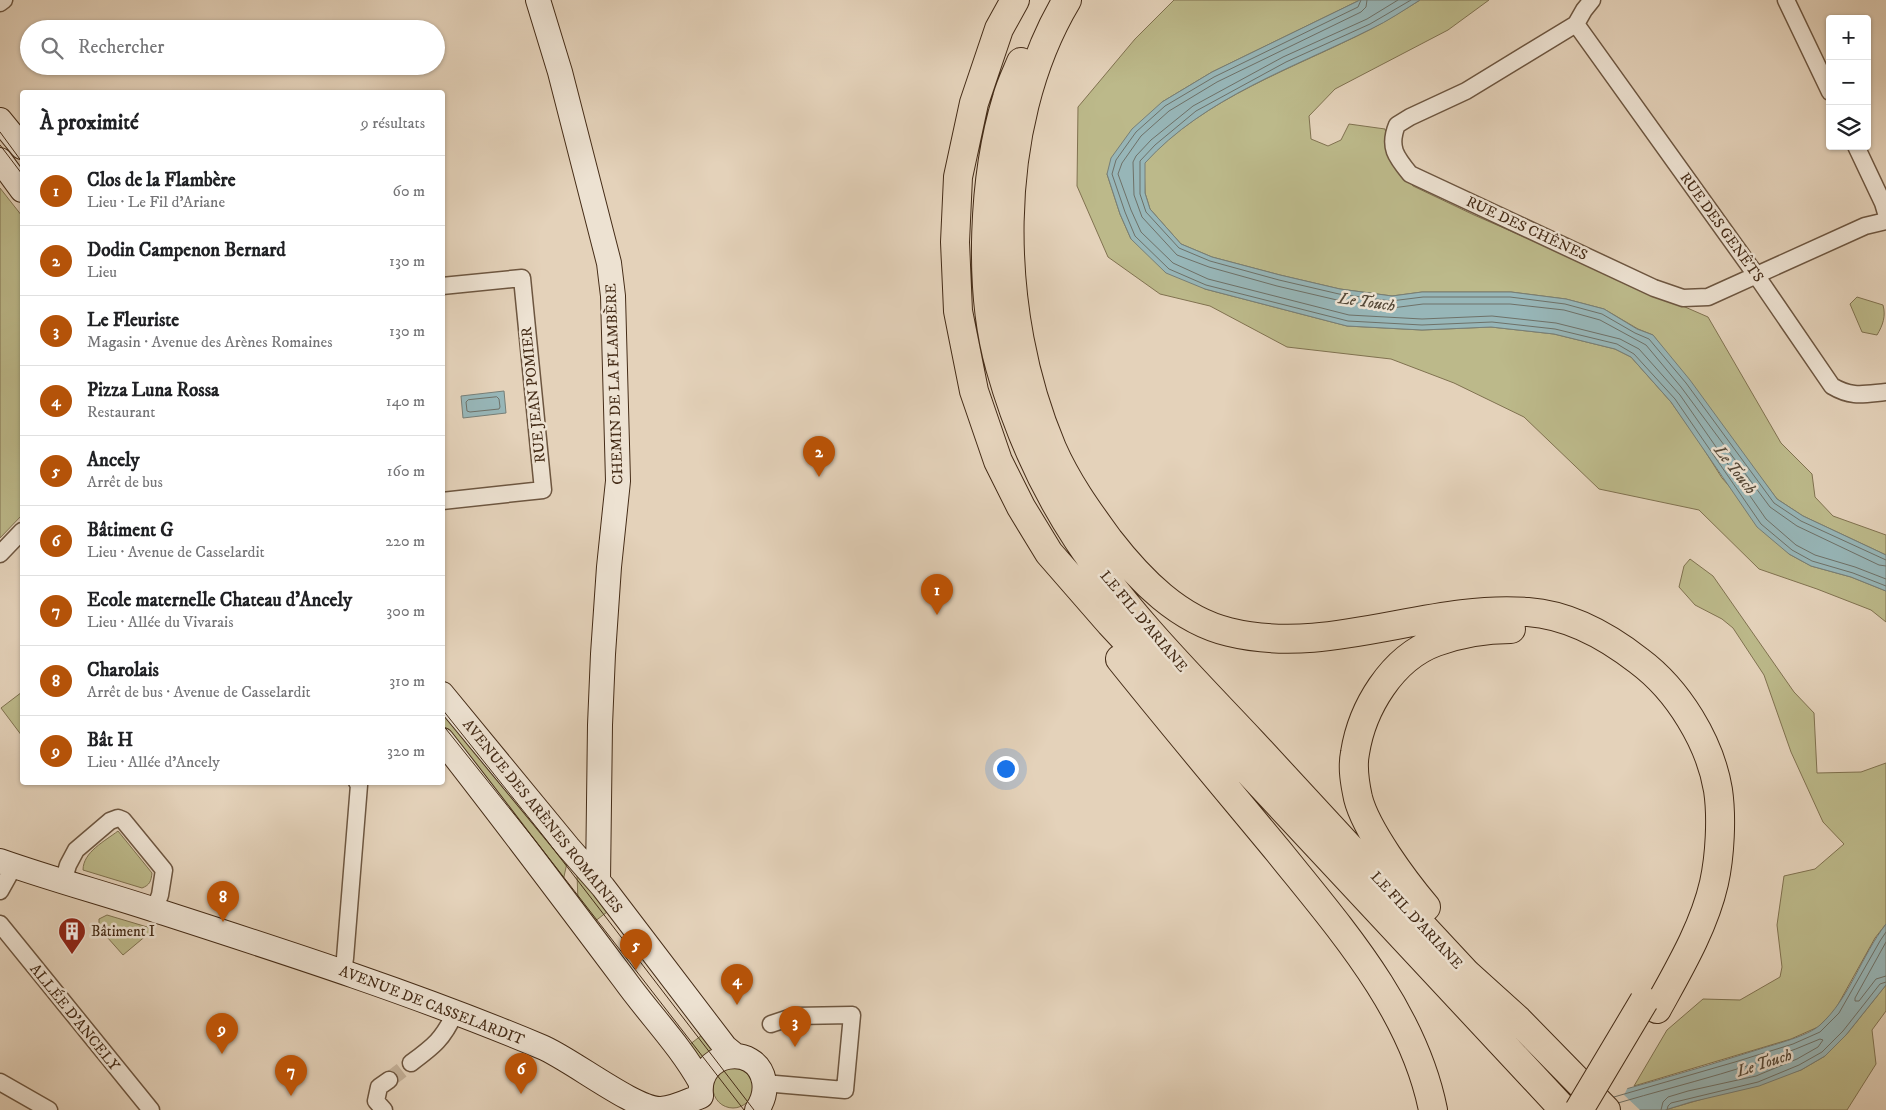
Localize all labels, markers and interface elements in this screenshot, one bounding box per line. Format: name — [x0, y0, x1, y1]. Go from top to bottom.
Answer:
map controls — [1826, 15, 1871, 150]
button: + — [1826, 15, 1871, 60]
search box — [20, 20, 445, 75]
icon: search — [38, 34, 66, 62]
text: Rechercher — [78, 36, 164, 59]
button: − — [1826, 60, 1871, 105]
button: layers — [1826, 105, 1871, 150]
text: À proximité — [40, 110, 139, 136]
text: 9 résultats — [361, 113, 425, 133]
text: Clos de la Flambère — [87, 169, 236, 192]
street label: RUE DES GENÊTS — [1675, 169, 1768, 286]
text: 1 — [53, 181, 59, 201]
text: 60 m — [393, 181, 425, 201]
text: Lieu · Le Fil d'Ariane — [87, 192, 225, 212]
street label: RUE DES CHÊNES — [1463, 192, 1591, 265]
text: Dodin Campenon Bernard — [87, 239, 286, 262]
text: 2 — [52, 251, 60, 271]
text: 130 m — [389, 251, 425, 271]
text: Lieu — [87, 262, 117, 282]
street label: CHEMIN DE LA FLAMBÈRE — [601, 283, 628, 485]
water label: Le Touch — [1336, 288, 1396, 316]
text: Le Fleuriste — [87, 309, 179, 332]
text: 3 — [53, 321, 59, 341]
text: 130 m — [389, 321, 425, 341]
street label: RUE JEAN POMIER — [517, 326, 550, 464]
text: Magasin · Avenue des Arènes Romaines — [87, 332, 333, 352]
text: Pizza Luna Rossa — [87, 379, 219, 402]
text: 4 — [51, 391, 61, 411]
text: 140 m — [386, 391, 425, 411]
text: Restaurant — [87, 402, 155, 422]
pin: 2 — [803, 436, 835, 477]
water label: Le Touch — [1709, 440, 1761, 498]
text: Ancely — [87, 449, 140, 472]
text: 5 — [52, 461, 60, 481]
text: 160 m — [387, 461, 425, 481]
text: Arrêt de bus — [87, 472, 163, 492]
text: Bâtiment G — [87, 519, 173, 542]
text: 6 — [52, 531, 60, 551]
text: 220 m — [385, 531, 425, 551]
text: Lieu · Avenue de Casselardit — [87, 542, 265, 562]
street label: LE FIL D'ARIANE — [1096, 567, 1192, 676]
pin: 1 — [921, 574, 953, 615]
text: Ecole maternelle Chateau d'Ancely — [87, 589, 352, 612]
text: 7 — [52, 601, 60, 621]
text: 300 m — [386, 601, 425, 621]
text: Lieu · Allée du Vivarais — [87, 612, 233, 632]
text: Charolais — [87, 659, 159, 682]
text: 8 — [52, 671, 60, 691]
text: 310 m — [389, 671, 425, 691]
text: Arrêt de bus · Avenue de Casselardit — [87, 682, 311, 702]
street label: AVENUE DES ARÈNES ROMAINES — [458, 715, 627, 917]
text: Bât H — [87, 729, 133, 752]
text: 9 — [52, 741, 60, 761]
text: 320 m — [387, 741, 425, 761]
text: Lieu · Allée d'Ancely — [87, 752, 220, 772]
your location — [993, 756, 1019, 782]
street label: LE FIL D'ARIANE — [1366, 868, 1467, 973]
pin: 8 — [207, 881, 239, 922]
building icon: Bâtiment I — [57, 916, 87, 955]
place label: Bâtiment I — [91, 922, 155, 941]
pin: 5 — [620, 929, 652, 970]
street label: ALLÉE D'ANCELY — [26, 960, 124, 1075]
street label: AVENUE DE CASSELARDIT — [337, 961, 528, 1050]
pin: 4 — [721, 964, 753, 1005]
pin: 3 — [779, 1006, 811, 1047]
pin: 9 — [206, 1013, 238, 1054]
water label: Le Touch — [1733, 1045, 1794, 1082]
pin: 6 — [505, 1053, 537, 1094]
pin: 7 — [275, 1055, 307, 1096]

